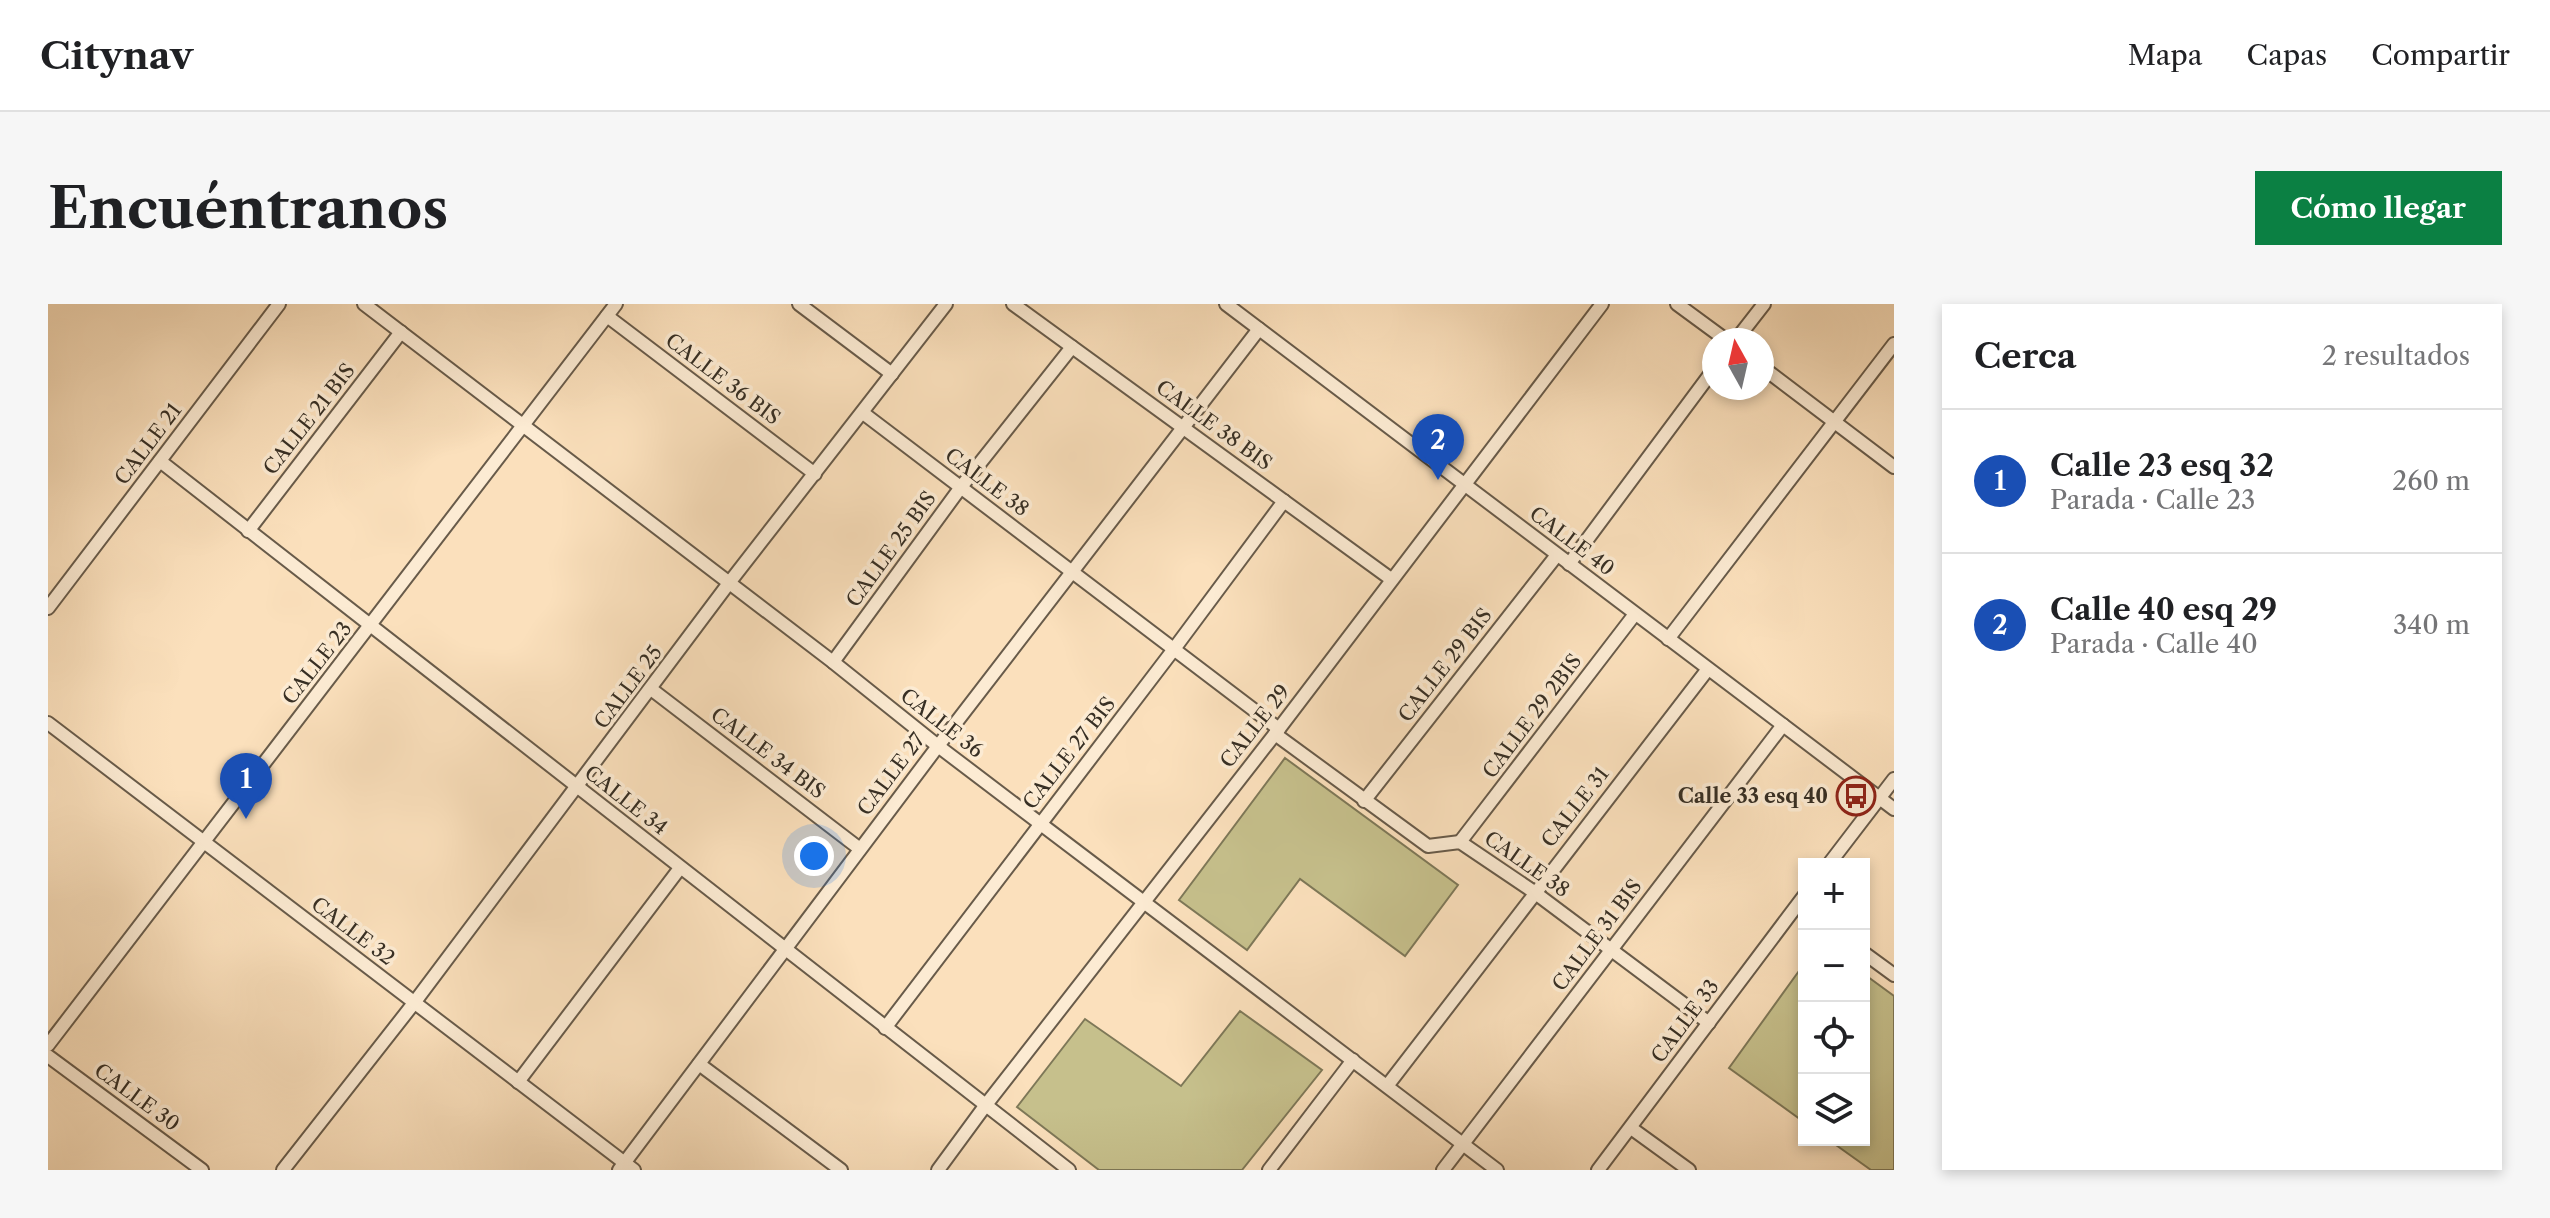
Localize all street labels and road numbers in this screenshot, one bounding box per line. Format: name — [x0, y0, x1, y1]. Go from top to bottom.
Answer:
street label: CALLE 36 BIS — [661, 328, 785, 430]
street label: CALLE 21 BIS — [258, 359, 360, 479]
street label: CALLE 38 BIS — [1151, 375, 1277, 475]
street label: CALLE 21 — [110, 398, 187, 489]
street label: CALLE 38 — [940, 443, 1034, 521]
street label: CALLE 25 BIS — [841, 487, 941, 611]
street label: CALLE 40 — [1525, 501, 1619, 581]
street label: CALLE 29 BIS — [1393, 603, 1497, 727]
street label: CALLE 23 — [277, 617, 357, 709]
street label: CALLE 25 — [589, 641, 667, 733]
street label: CALLE 29 2BIS — [1478, 649, 1586, 783]
street label: CALLE 29 — [1215, 680, 1295, 772]
street label: CALLE 36 — [896, 683, 988, 763]
street label: CALLE 27 BIS — [1018, 692, 1120, 814]
street label: CALLE 34 BIS — [706, 702, 830, 804]
street label: CALLE 27 — [852, 728, 930, 820]
street label: CALLE 34 — [580, 760, 672, 840]
street label: CALLE 31 — [1536, 762, 1614, 852]
street label: CALLE 38 — [1480, 826, 1574, 902]
street label: CALLE 31 BIS — [1547, 874, 1647, 996]
street label: CALLE 32 — [307, 892, 399, 970]
street label: CALLE 33 — [1646, 975, 1724, 1067]
street label: CALLE 30 — [90, 1058, 184, 1136]

